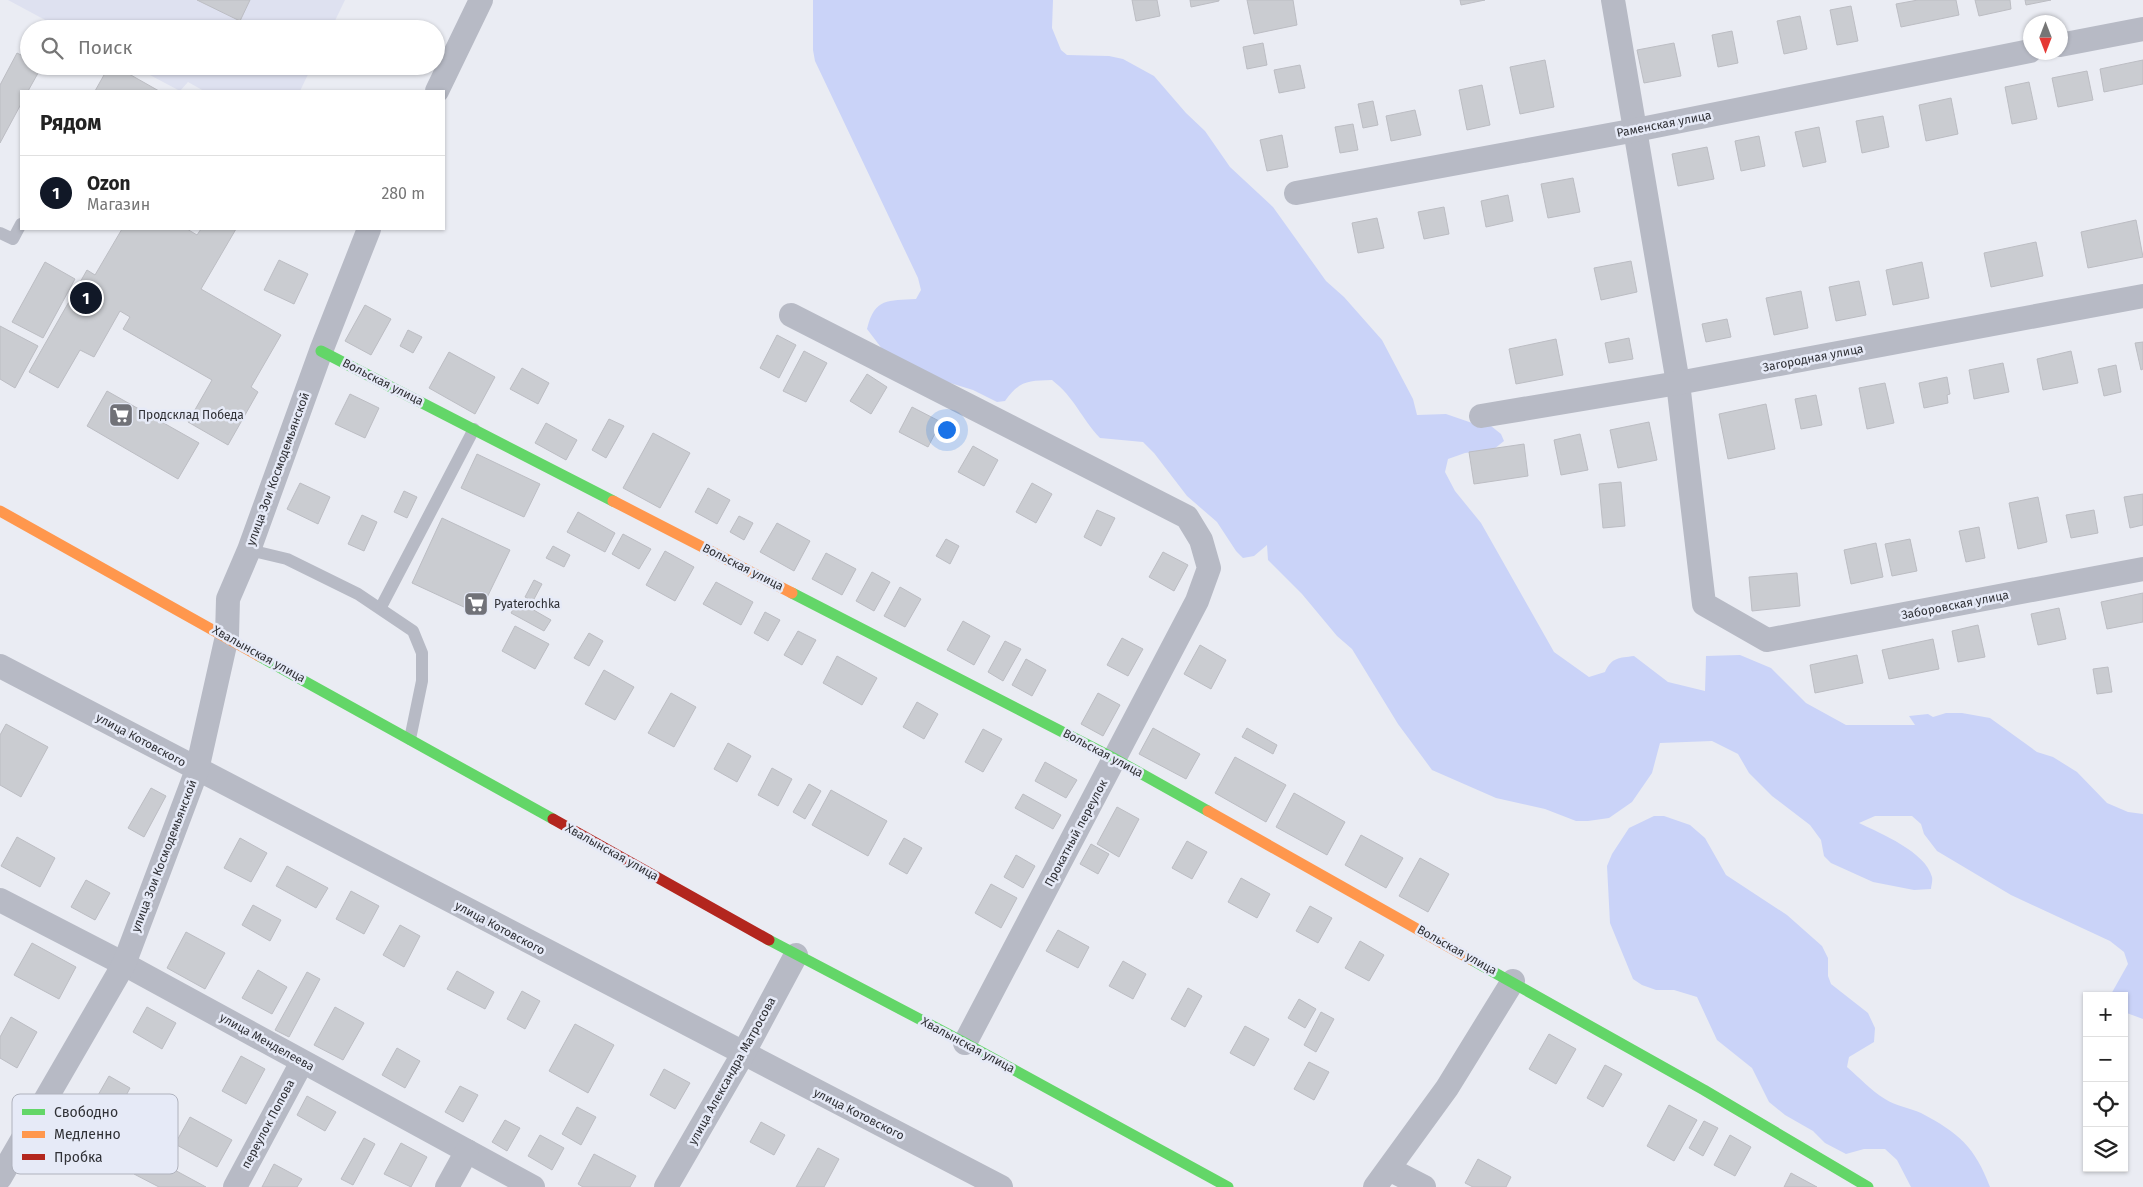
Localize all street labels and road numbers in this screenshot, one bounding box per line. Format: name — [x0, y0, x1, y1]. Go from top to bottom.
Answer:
street label: Раменская улица — [1616, 108, 1712, 140]
street label: Загородная улица — [1761, 341, 1865, 375]
street label: Вольская улица — [340, 356, 426, 408]
street label: улица Зои Космодемьянской — [244, 390, 312, 548]
street label: Вольская улица — [700, 541, 786, 593]
street label: Заборовская улица — [1900, 588, 2010, 622]
street label: Хвалынская улица — [210, 623, 308, 685]
street label: улица Котовского — [94, 710, 188, 770]
street label: Вольская улица — [1060, 726, 1146, 780]
street label: Прокатный переулок — [1042, 776, 1111, 889]
street label: улица Зои Космодемьянской — [128, 778, 200, 934]
street label: Хвалынская улица — [563, 821, 661, 883]
street label: улица Котовского — [453, 898, 547, 958]
street label: Вольская улица — [1415, 922, 1499, 978]
street label: улица Александра Матросова — [685, 995, 779, 1147]
street label: улица Менделеева — [217, 1010, 317, 1074]
street label: Хвалынская улица — [919, 1014, 1017, 1076]
street label: переулок Попова — [239, 1077, 297, 1171]
street label: улица Котовского — [811, 1085, 907, 1143]

